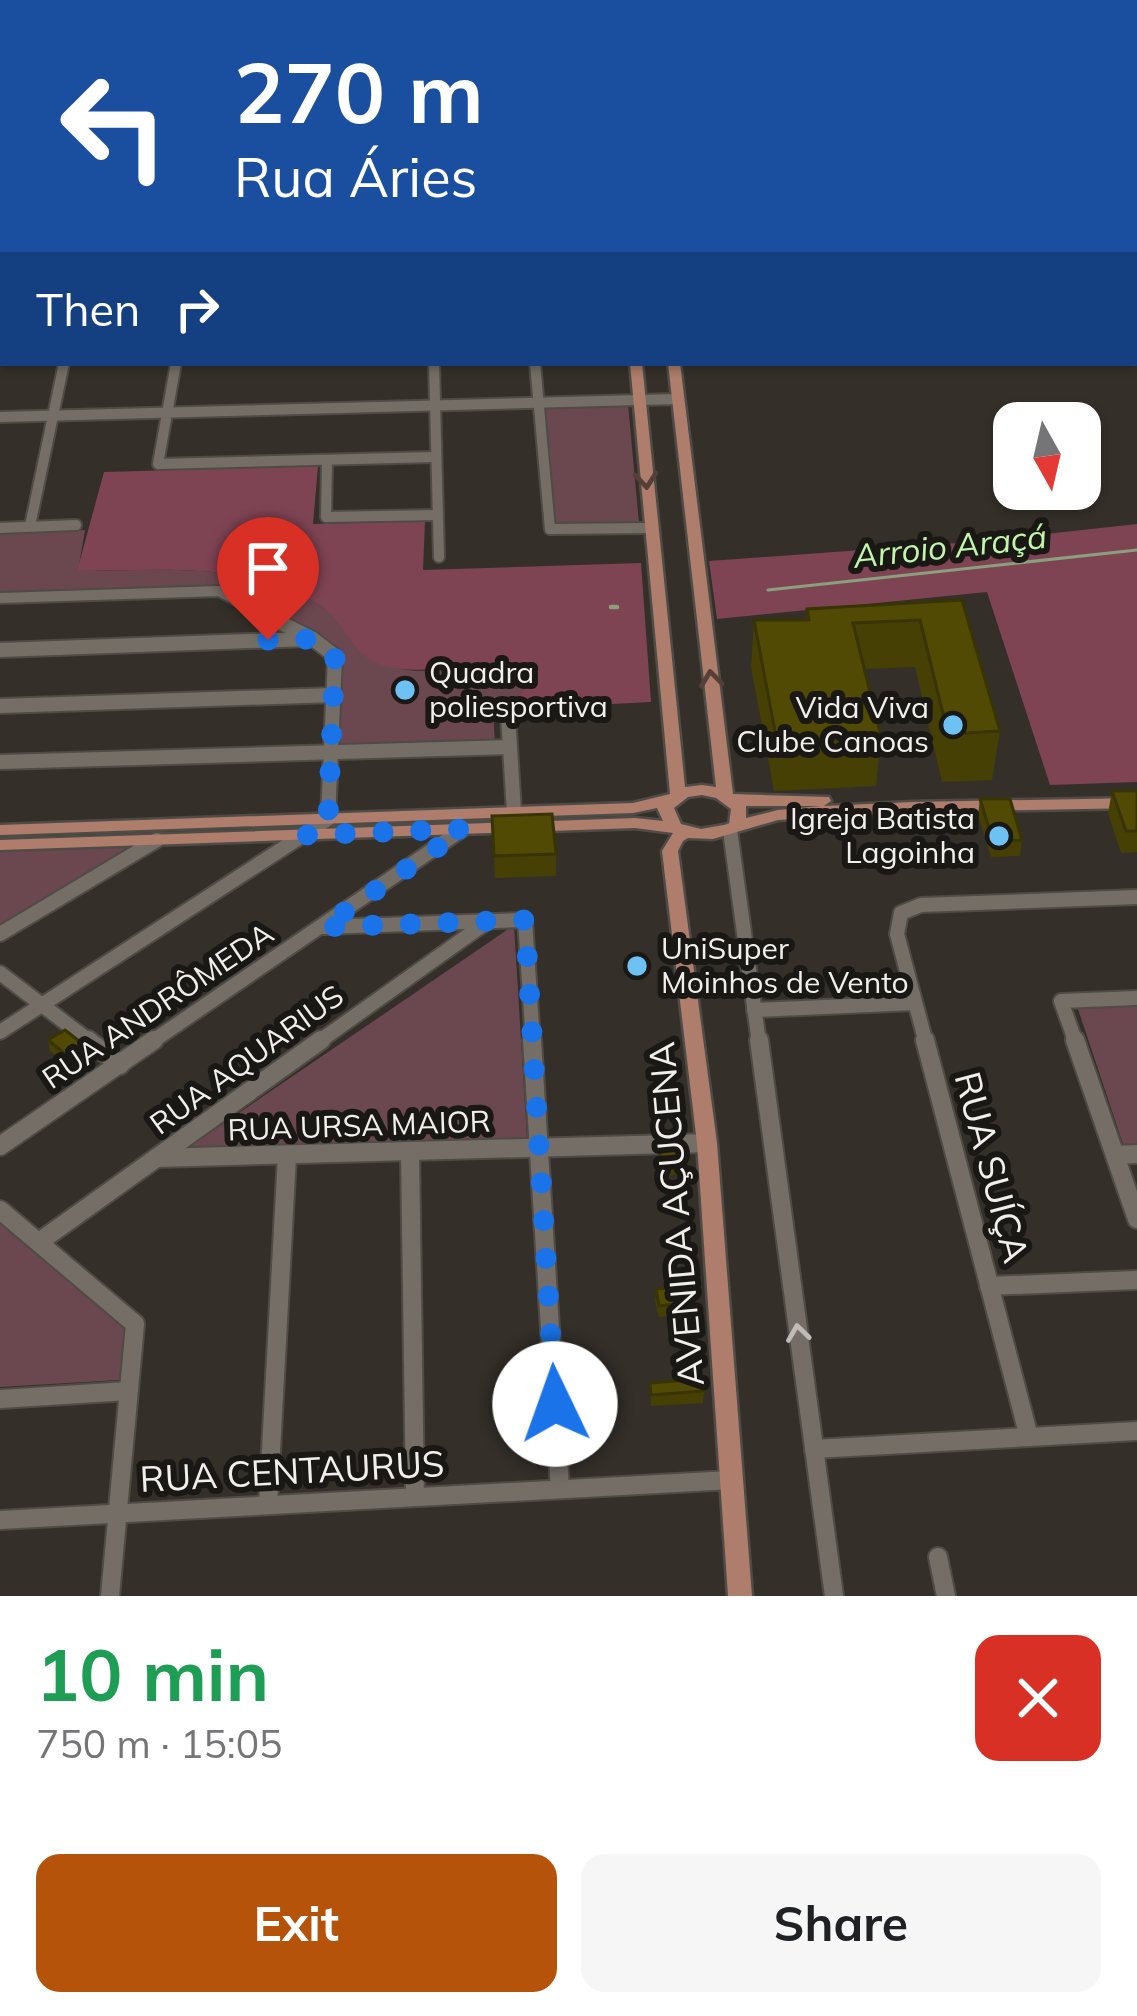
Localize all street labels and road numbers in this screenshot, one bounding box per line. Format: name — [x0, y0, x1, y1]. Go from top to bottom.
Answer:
street label: RUA ANDRÔMEDA — [35, 914, 280, 1097]
street label: RUA AQUARIUS — [142, 976, 351, 1142]
street label: AVENIDA AÇUCENA — [638, 1040, 713, 1388]
street label: RUA SUÍÇA — [945, 1067, 1039, 1267]
street label: RUA URSA MAIOR — [227, 1101, 491, 1149]
street label: RUA CENTAURUS — [139, 1440, 445, 1501]

